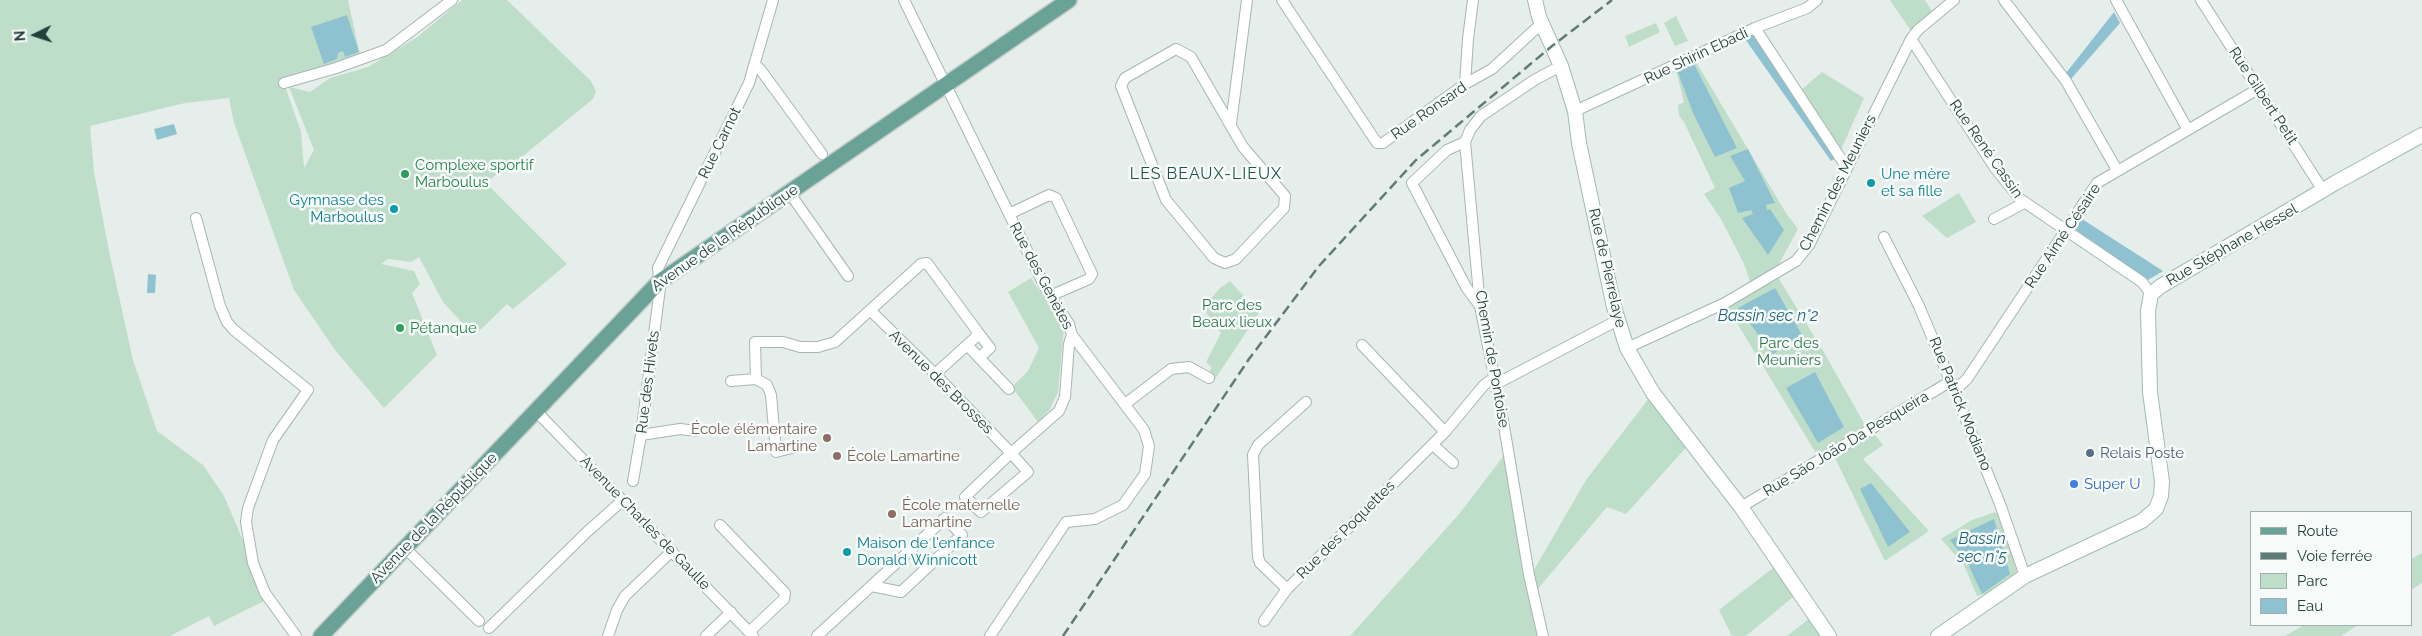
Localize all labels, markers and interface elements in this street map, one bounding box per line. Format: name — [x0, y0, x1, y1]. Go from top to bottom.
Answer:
north arrow — [10, 10, 60, 60]
street label: Rue Shirin Ebadi — [1641, 24, 1751, 88]
text: N — [12, 30, 28, 42]
street label: Rue Gilbert Petit — [2225, 44, 2301, 148]
street label: Rue Ronsard — [1388, 78, 1470, 144]
street label: Rue René Cassin — [1945, 96, 2027, 202]
street label: Rue Carnot — [695, 104, 745, 182]
street label: Chemin des Meuniers — [1796, 112, 1880, 254]
place label: Complexe sportif Marboulus — [415, 156, 534, 191]
district label: LES BEAUX-LIEUX — [1128, 164, 1284, 184]
place label: Une mère et sa fille — [1881, 165, 1950, 200]
marker: Complexe sportif Marboulus — [399, 168, 411, 180]
marker: Une mère et sa fille — [1865, 177, 1877, 189]
street label: Rue Aimé Césaire — [2021, 180, 2105, 292]
street label: Avenue de la République — [648, 181, 802, 295]
place label: Gymnase des Marboulus — [289, 191, 384, 226]
street label: Rue Stéphane Hessel — [2163, 200, 2301, 290]
marker: Gymnase des Marboulus — [388, 203, 400, 215]
street label: Rue de Pierrelaye — [1584, 206, 1630, 330]
street label: Rue des Genètes — [1005, 220, 1077, 332]
street label: Chemin de Pontoise — [1471, 289, 1513, 429]
park label: Parc des Beaux lieux — [1192, 296, 1272, 331]
water label: Bassin sec n°2 — [1718, 306, 1818, 326]
place label: Pétanque — [410, 319, 477, 337]
marker: Pétanque — [394, 322, 406, 334]
street label: Avenue des Brosses — [885, 326, 997, 438]
street label: Rue des Hivets — [633, 330, 663, 434]
park label: Parc des Meuniers — [1757, 334, 1821, 369]
street label: Rue Patrick Modiano — [1925, 335, 1995, 473]
street label: Rue São João Da Pesqueira — [1760, 387, 1932, 501]
place label: École élémentaire Lamartine — [691, 420, 817, 455]
marker: École élémentaire Lamartine — [821, 432, 833, 444]
place label: Relais Poste — [2100, 444, 2184, 462]
place label: École Lamartine — [847, 447, 960, 465]
marker: Relais Poste — [2084, 447, 2096, 459]
street label: Avenue de la République — [367, 449, 501, 587]
marker: École Lamartine — [831, 450, 843, 462]
street label: Avenue Charles de Gaulle — [576, 452, 714, 594]
place label: Super U — [2084, 475, 2140, 493]
street label: Rue des Poquettes — [1293, 477, 1399, 583]
marker: Super U — [2068, 478, 2080, 490]
place label: École maternelle Lamartine — [902, 496, 1020, 531]
marker: École maternelle Lamartine — [886, 508, 898, 520]
legend — [2250, 511, 2412, 626]
text: Route — [2297, 522, 2338, 540]
water label: Bassin sec n°5 — [1957, 529, 2007, 567]
place label: Maison de l'enfance Donald Winnicott — [857, 534, 995, 569]
marker: Maison de l'enfance Donald Winnicott — [841, 546, 853, 558]
text: Voie ferrée — [2297, 547, 2372, 565]
text: Parc — [2297, 572, 2328, 590]
text: Eau — [2297, 597, 2323, 615]

